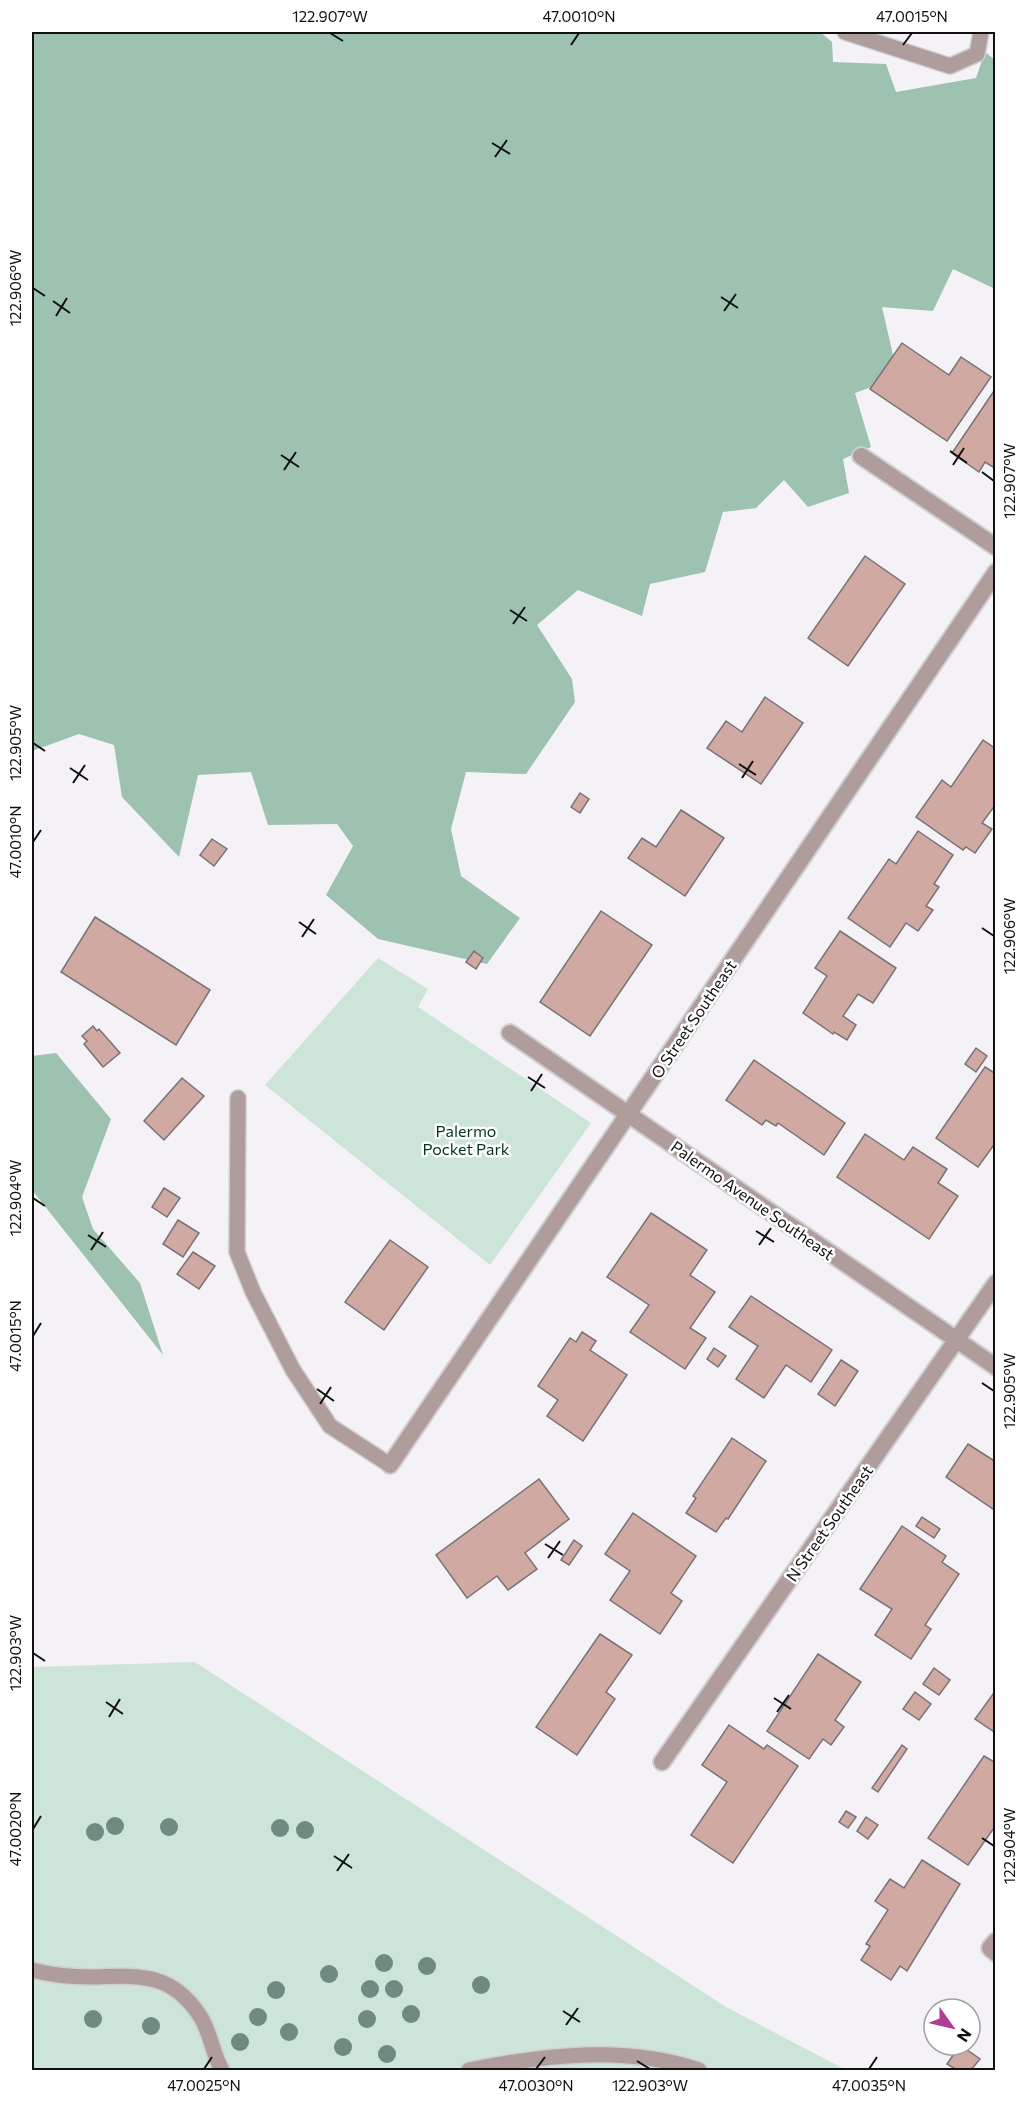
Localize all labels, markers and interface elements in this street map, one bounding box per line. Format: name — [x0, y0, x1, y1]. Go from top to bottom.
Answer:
text: 122.907°W — [292, 7, 368, 25]
text: 47.0010°N — [543, 7, 616, 25]
text: 47.0015°N — [876, 7, 948, 25]
text: 122.906°W — [6, 250, 24, 326]
text: 122.907°W — [1000, 443, 1018, 519]
text: 122.905°W — [6, 705, 24, 781]
text: 47.0010°N — [6, 806, 24, 879]
text: 122.906°W — [1000, 898, 1018, 974]
street label: O Street Southeast — [646, 956, 740, 1082]
park label: Palermo Pocket Park — [423, 1121, 510, 1158]
street label: Palermo Avenue Southeast — [668, 1136, 838, 1264]
text: 122.904°W — [6, 1160, 24, 1236]
text: 47.0015°N — [6, 1300, 24, 1372]
text: 122.905°W — [1000, 1353, 1018, 1429]
street label: N Street Southeast — [782, 1461, 876, 1585]
text: 122.903°W — [6, 1615, 24, 1691]
text: 47.0020°N — [6, 1792, 24, 1866]
text: 122.904°W — [1000, 1808, 1018, 1884]
north arrow — [922, 1997, 982, 2057]
text: N — [954, 2025, 976, 2046]
text: 47.0025°N — [167, 2076, 241, 2094]
text: 47.0030°N — [498, 2076, 574, 2094]
text: 122.903°W — [612, 2076, 688, 2094]
text: 47.0035°N — [832, 2076, 906, 2094]

